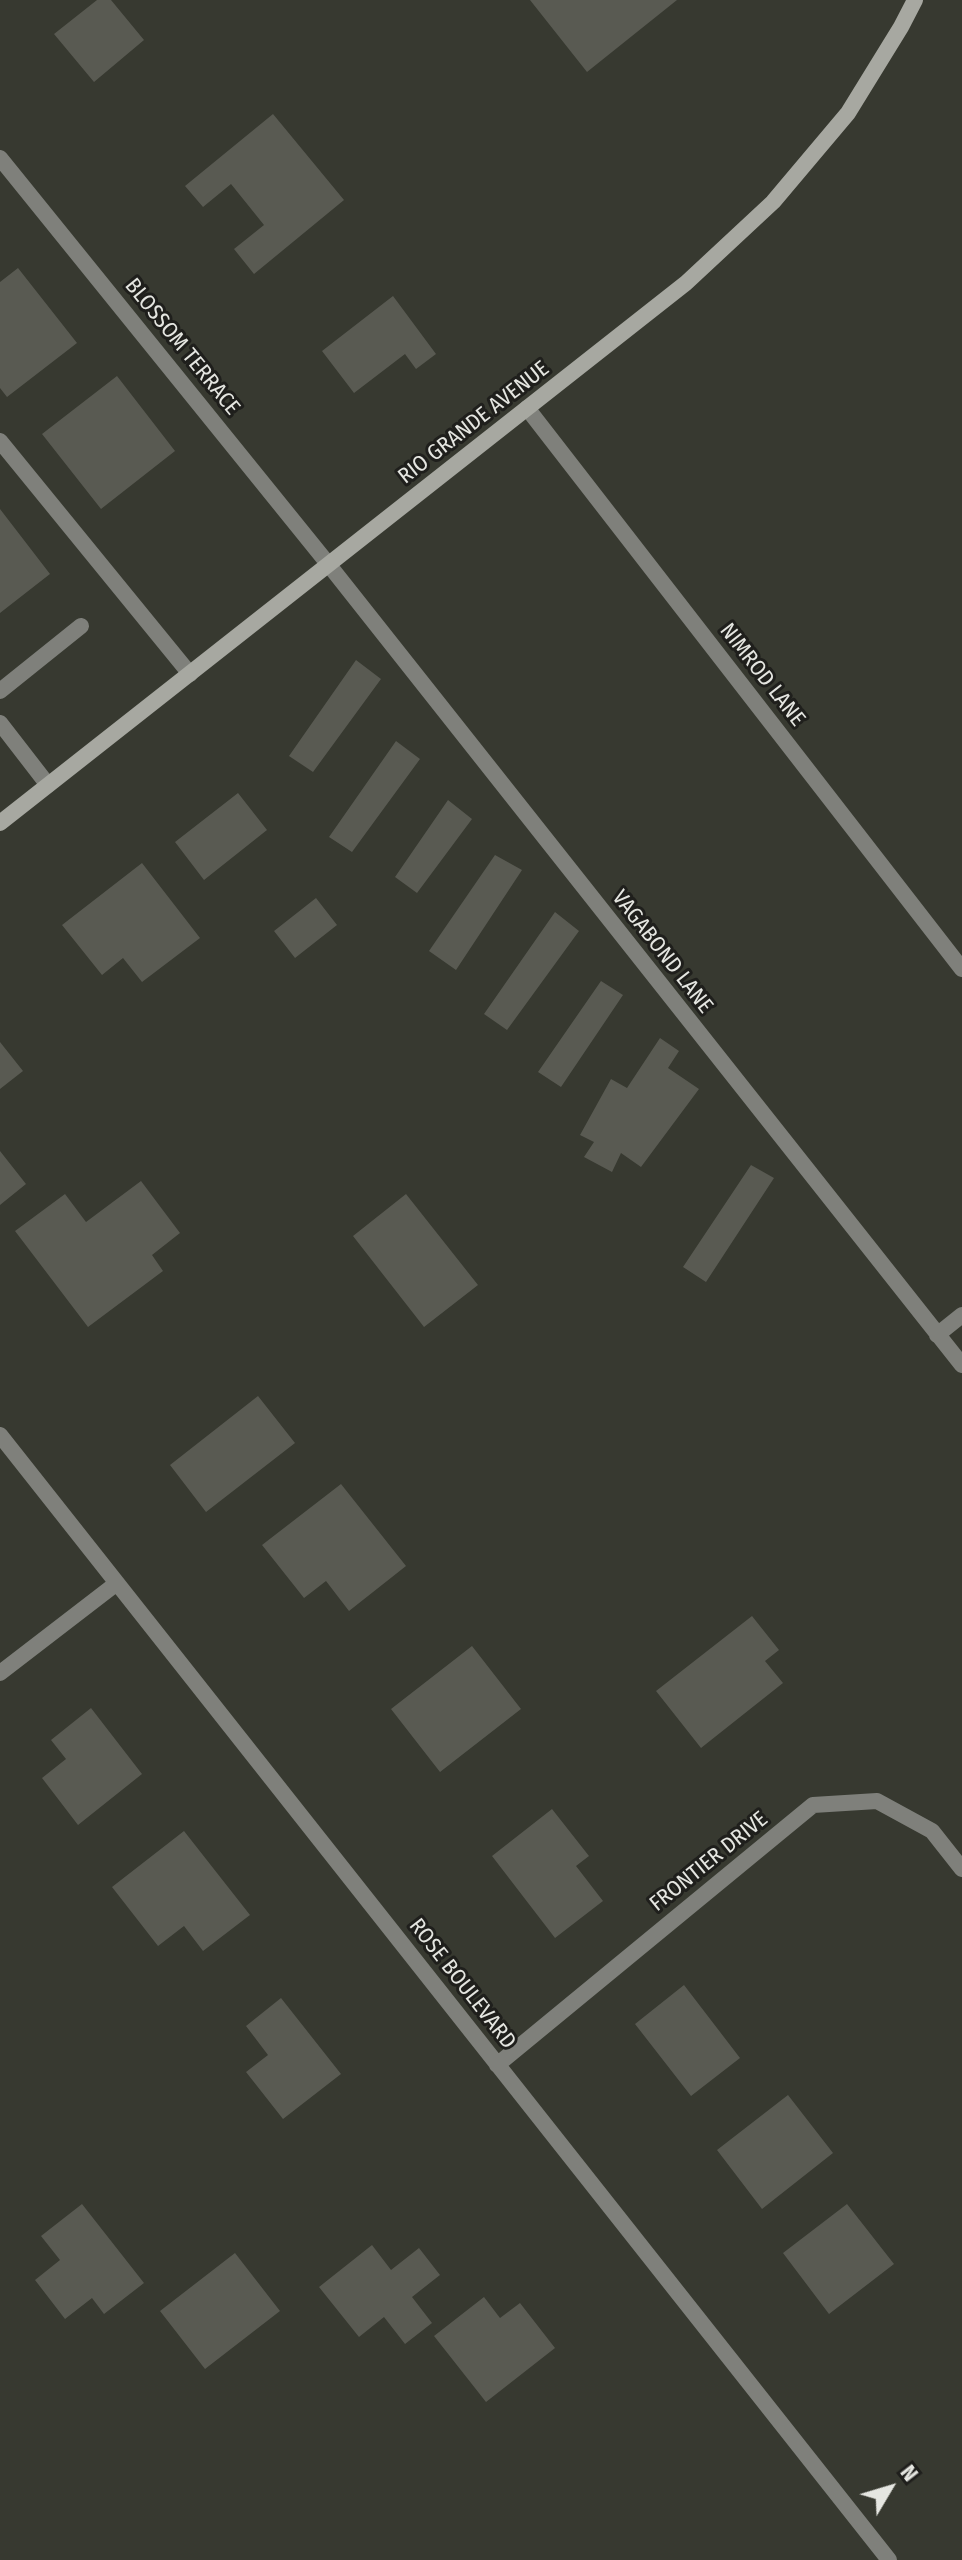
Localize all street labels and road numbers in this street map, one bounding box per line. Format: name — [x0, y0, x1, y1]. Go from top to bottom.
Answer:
street label: BLOSSOM TERRACE — [119, 273, 245, 421]
street label: RIO GRANDE AVENUE — [393, 356, 555, 490]
street label: NIMROD LANE — [714, 618, 810, 732]
street label: VAGABOND LANE — [606, 885, 718, 1019]
street label: FRONTIER DRIVE — [645, 1806, 773, 1918]
street label: ROSE BOULEVARD — [403, 1914, 521, 2054]

